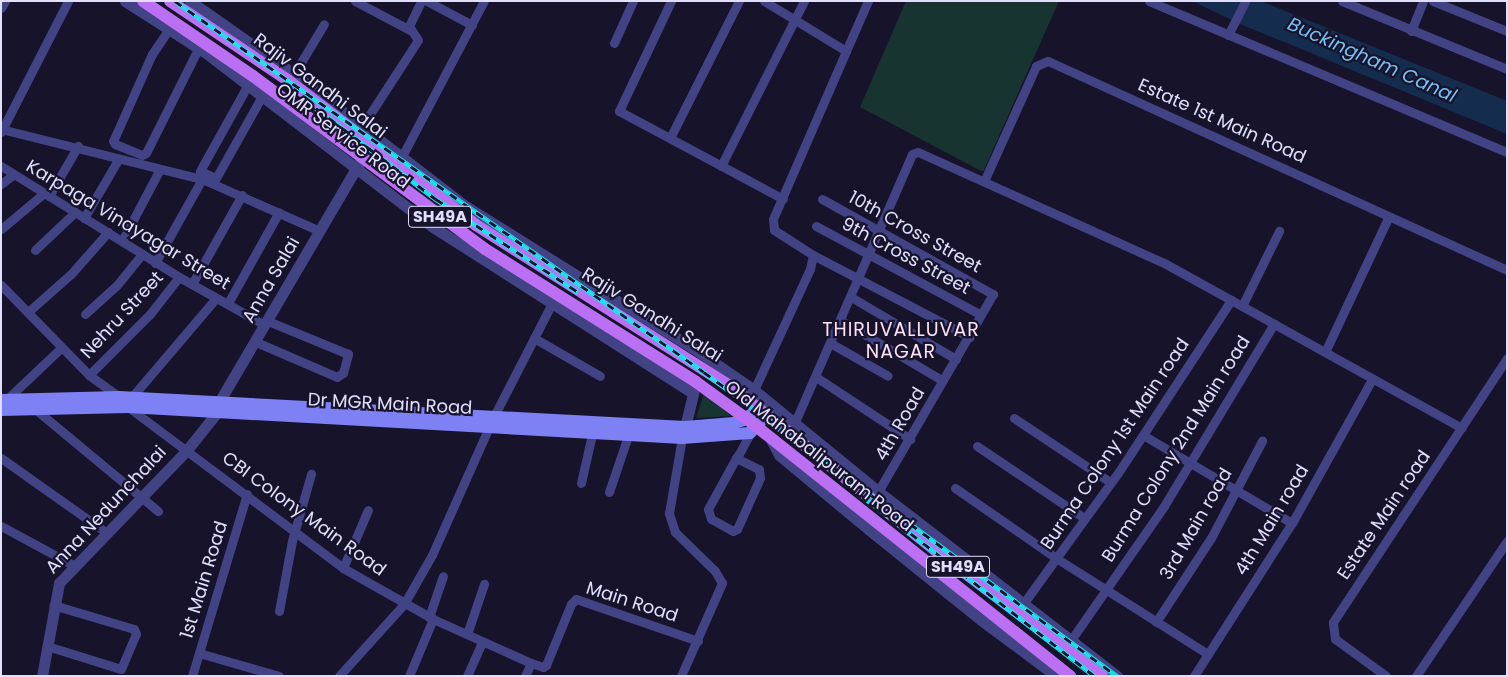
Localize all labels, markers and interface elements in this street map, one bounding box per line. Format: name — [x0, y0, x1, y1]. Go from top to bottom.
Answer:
water label: Buckingham Canal — [1284, 13, 1460, 107]
street label: Rajiv Gandhi Salai — [249, 29, 391, 143]
street label: Estate 1st Main Road — [1135, 74, 1309, 168]
street label: OMR Service Road — [272, 79, 414, 193]
street label: Karpaga Vinayagar Street — [22, 155, 234, 295]
street label: 10th Cross Street — [845, 187, 985, 277]
road number: SH49A — [408, 203, 472, 230]
street label: 9th Cross Street — [838, 213, 974, 299]
street label: Anna Salai — [238, 233, 304, 327]
street label: Rajiv Gandhi Salai — [578, 263, 726, 367]
street label: Nehru Street — [76, 267, 168, 363]
district label: THIRUVALLUVAR NAGAR — [821, 319, 981, 363]
street label: Burma Colony 2nd Main road — [1097, 332, 1255, 566]
street label: Burma Colony 1st Main road — [1036, 334, 1194, 554]
street label: Old Mahabalipuram Road — [721, 376, 917, 536]
street label: 4th Road — [870, 384, 930, 464]
street label: Dr MGR Main Road — [307, 389, 473, 419]
street label: Anna Nedunchalai — [41, 442, 171, 578]
street label: Estate Main road — [1333, 446, 1435, 584]
street label: CBI Colony Main Road — [218, 447, 390, 581]
street label: 4th Main road — [1231, 461, 1313, 579]
street label: 3rd Main road — [1155, 464, 1237, 584]
street label: 1st Main Road — [176, 519, 232, 641]
road number: SH49A — [926, 554, 990, 580]
street label: Main Road — [583, 577, 681, 627]

